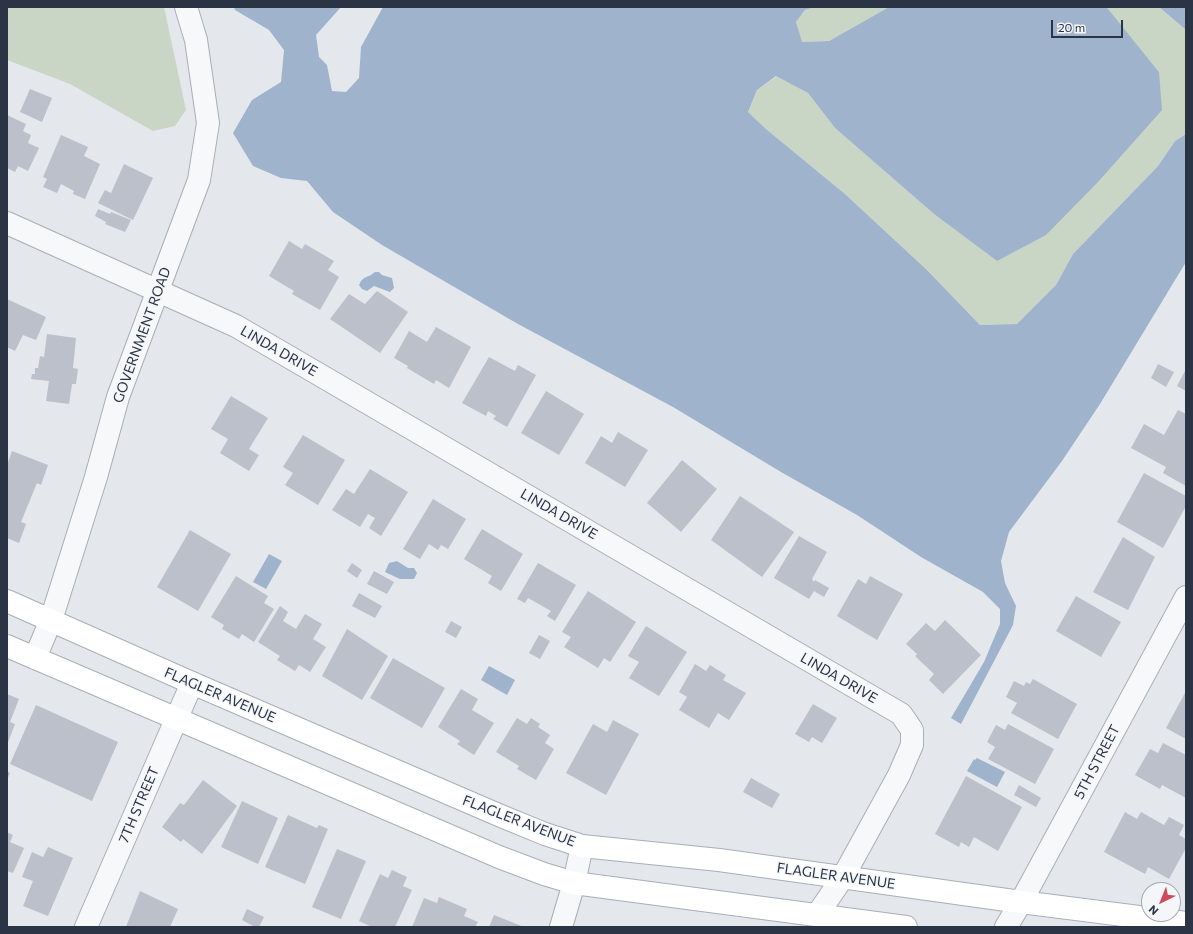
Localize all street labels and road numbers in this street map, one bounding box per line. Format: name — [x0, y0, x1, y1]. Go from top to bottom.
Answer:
street label: GOVERNMENT ROAD — [110, 265, 174, 405]
street label: LINDA DRIVE — [237, 322, 321, 380]
street label: LINDA DRIVE — [517, 485, 601, 543]
street label: LINDA DRIVE — [797, 649, 881, 707]
street label: FLAGLER AVENUE — [162, 664, 278, 726]
street label: 5TH STREET — [1070, 722, 1124, 802]
street label: 7TH STREET — [115, 764, 163, 846]
street label: FLAGLER AVENUE — [460, 792, 578, 850]
street label: FLAGLER AVENUE — [776, 859, 896, 893]

